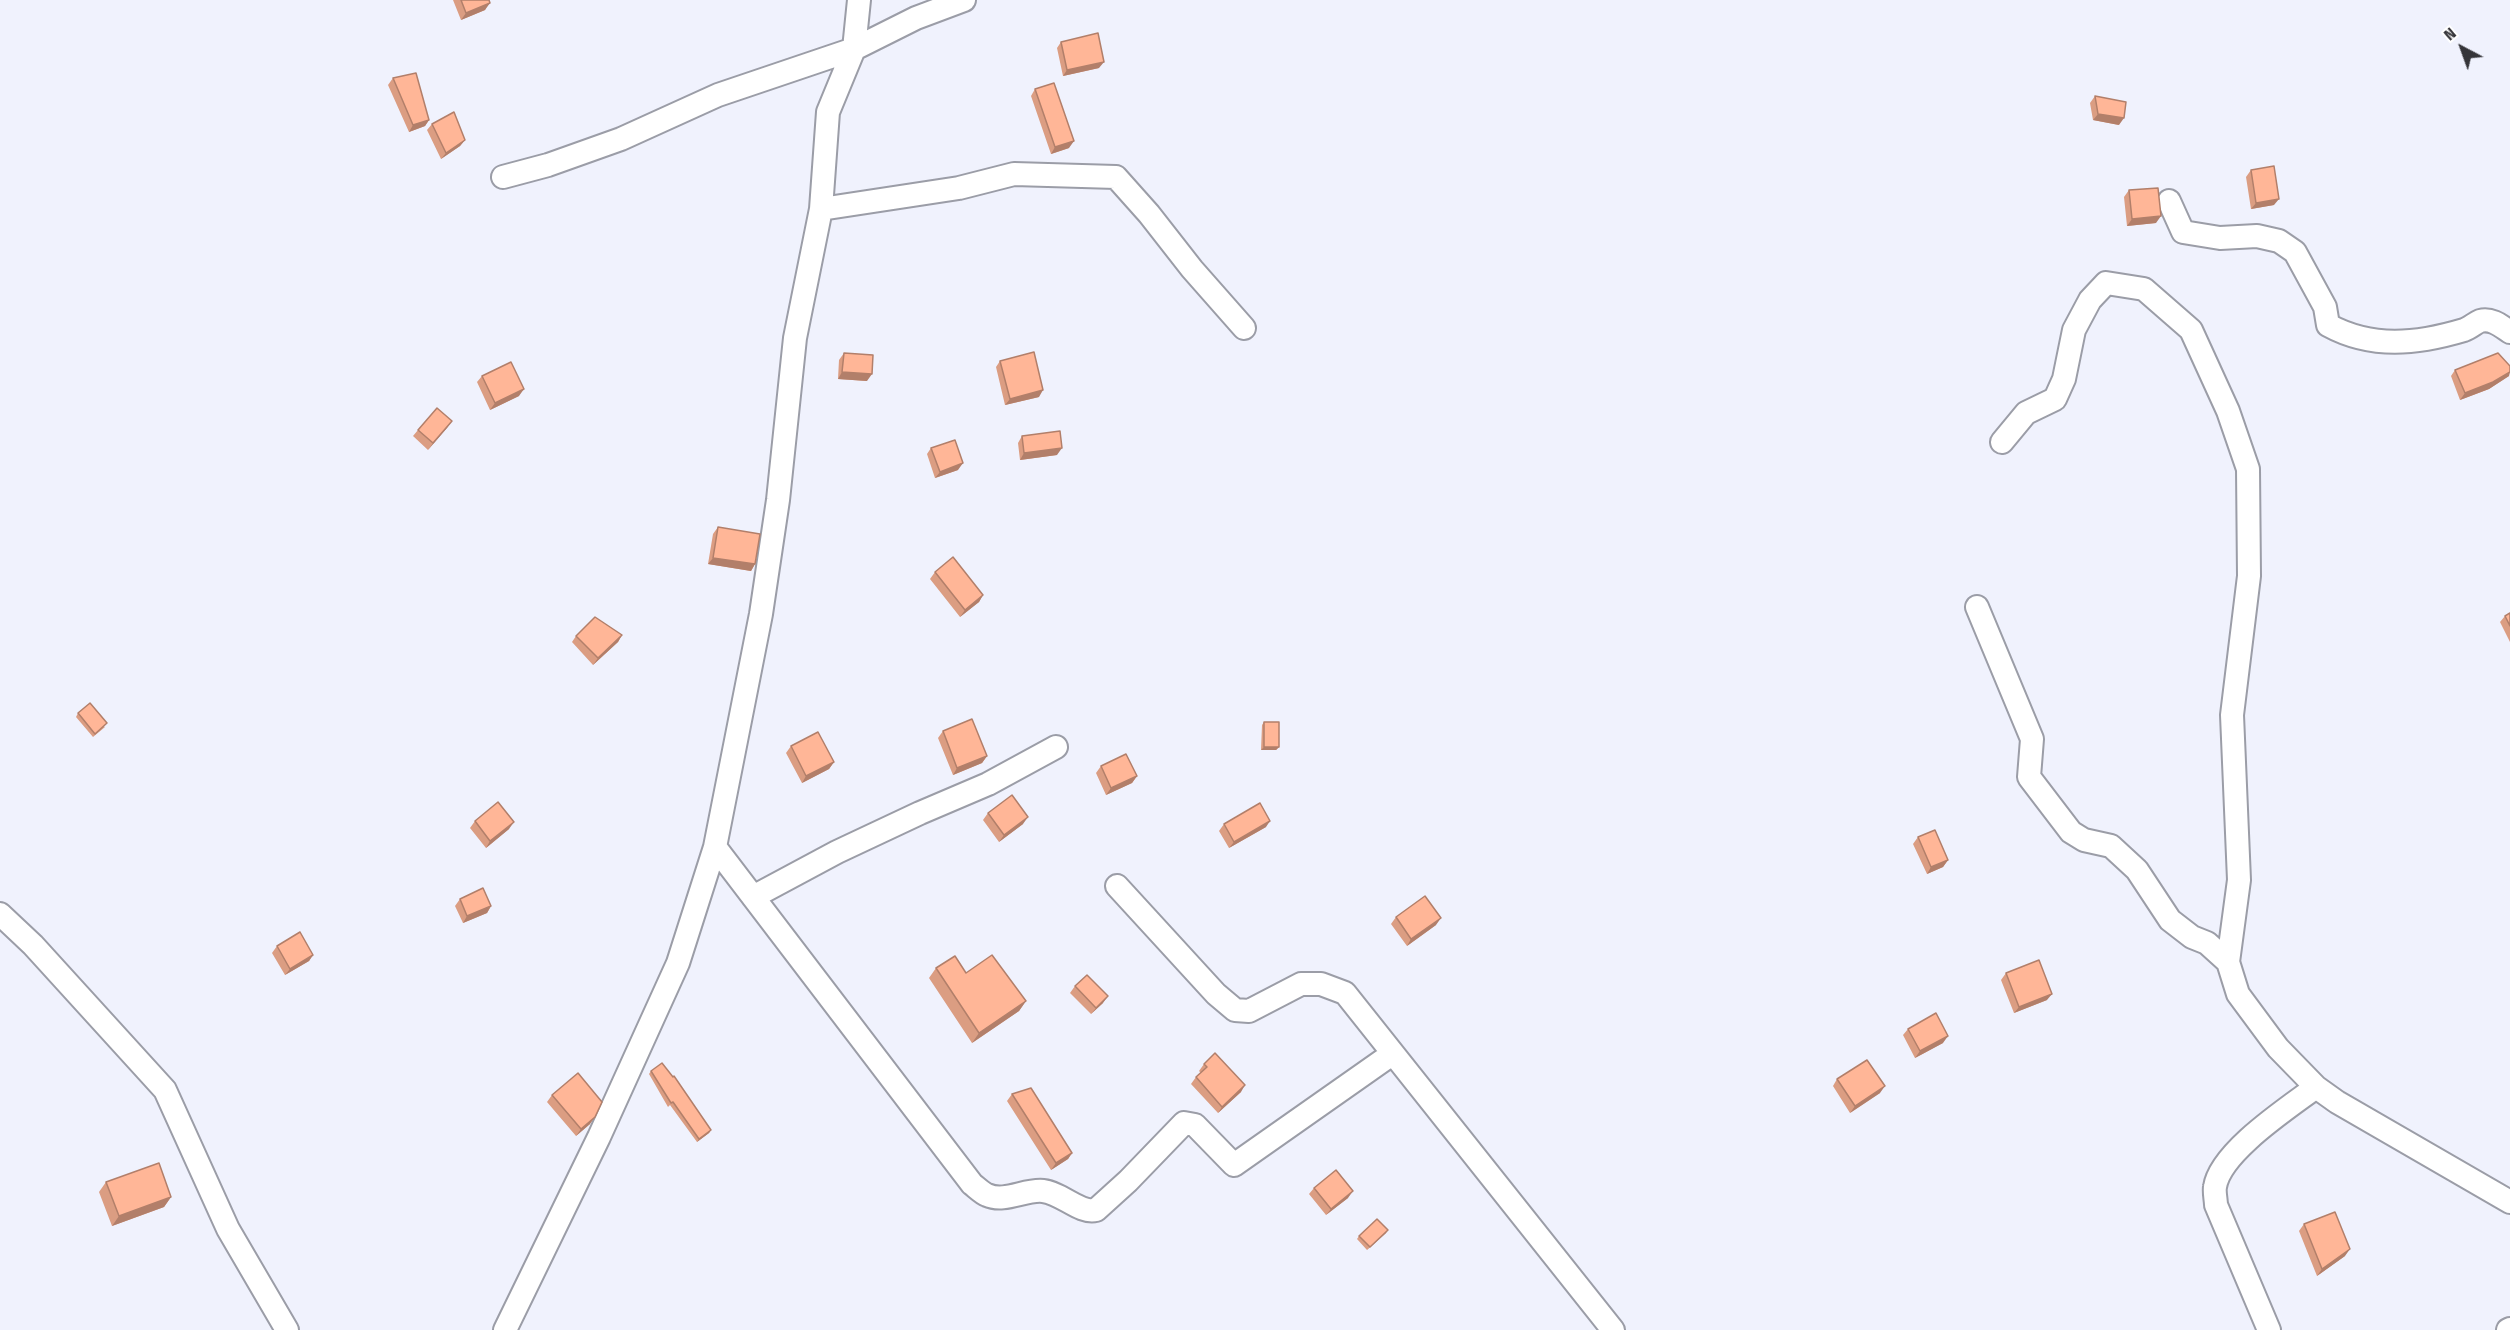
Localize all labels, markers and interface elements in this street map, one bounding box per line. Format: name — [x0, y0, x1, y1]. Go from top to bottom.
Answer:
north arrow — [2432, 18, 2492, 78]
text: N — [2440, 24, 2460, 44]

